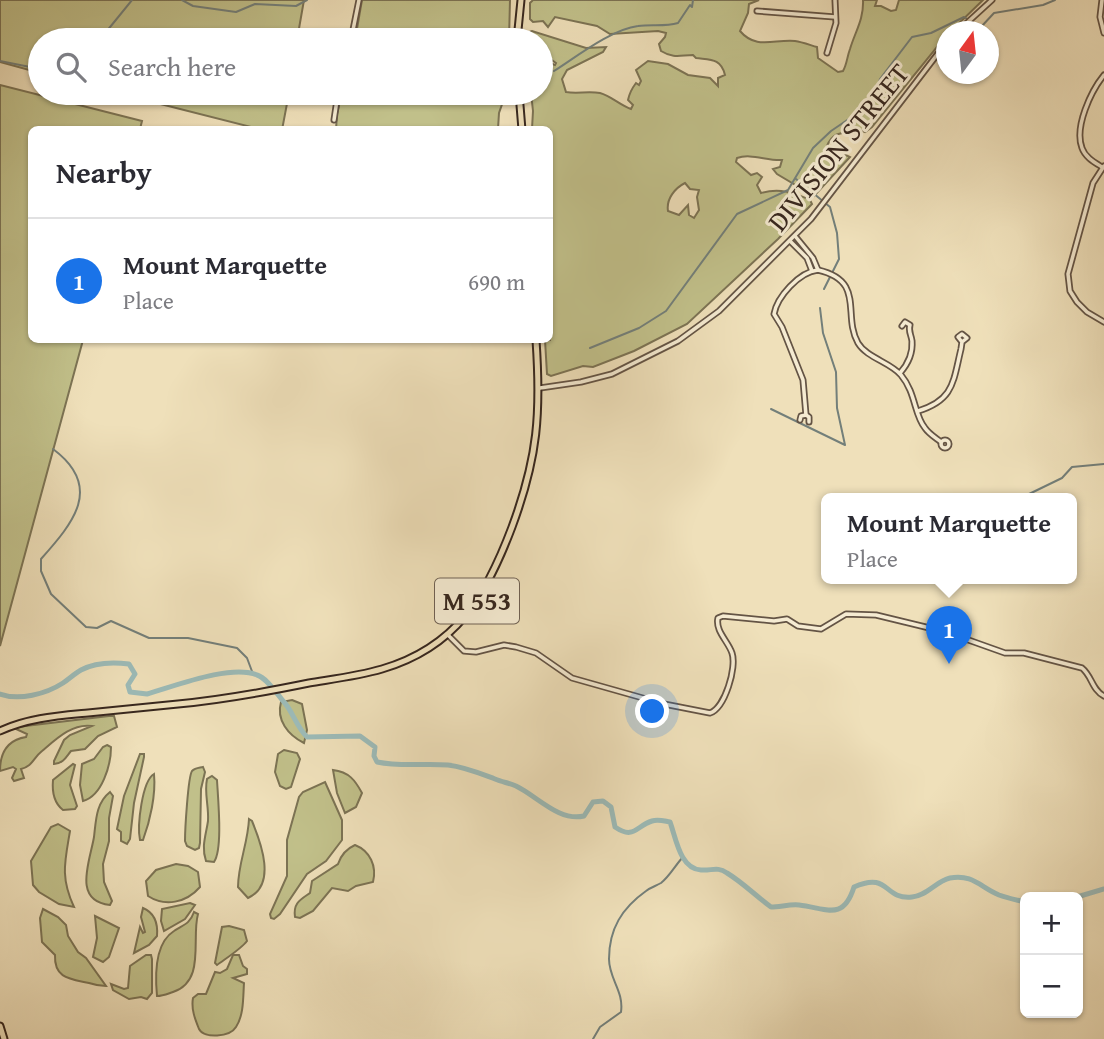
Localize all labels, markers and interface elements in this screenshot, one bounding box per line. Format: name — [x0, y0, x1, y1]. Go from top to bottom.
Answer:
north arrow — [936, 21, 999, 84]
search box — [28, 28, 553, 105]
text: Search here — [108, 47, 236, 86]
icon: search — [52, 48, 90, 86]
street label: DIVISION STREET — [757, 54, 919, 240]
text: Nearby — [56, 150, 152, 194]
text: Mount Marquette — [123, 245, 327, 284]
text: 1 — [73, 265, 85, 298]
text: 690 m — [468, 265, 525, 298]
text: Place — [123, 284, 174, 317]
popup — [821, 493, 1077, 584]
text: Mount Marquette — [847, 503, 1051, 542]
text: Place — [847, 542, 898, 575]
road number: M 553 — [435, 579, 519, 624]
pin: 1 — [926, 606, 972, 664]
your location — [635, 694, 669, 728]
map controls — [1020, 892, 1083, 1018]
button: + — [1020, 892, 1083, 955]
button: − — [1020, 955, 1083, 1018]

